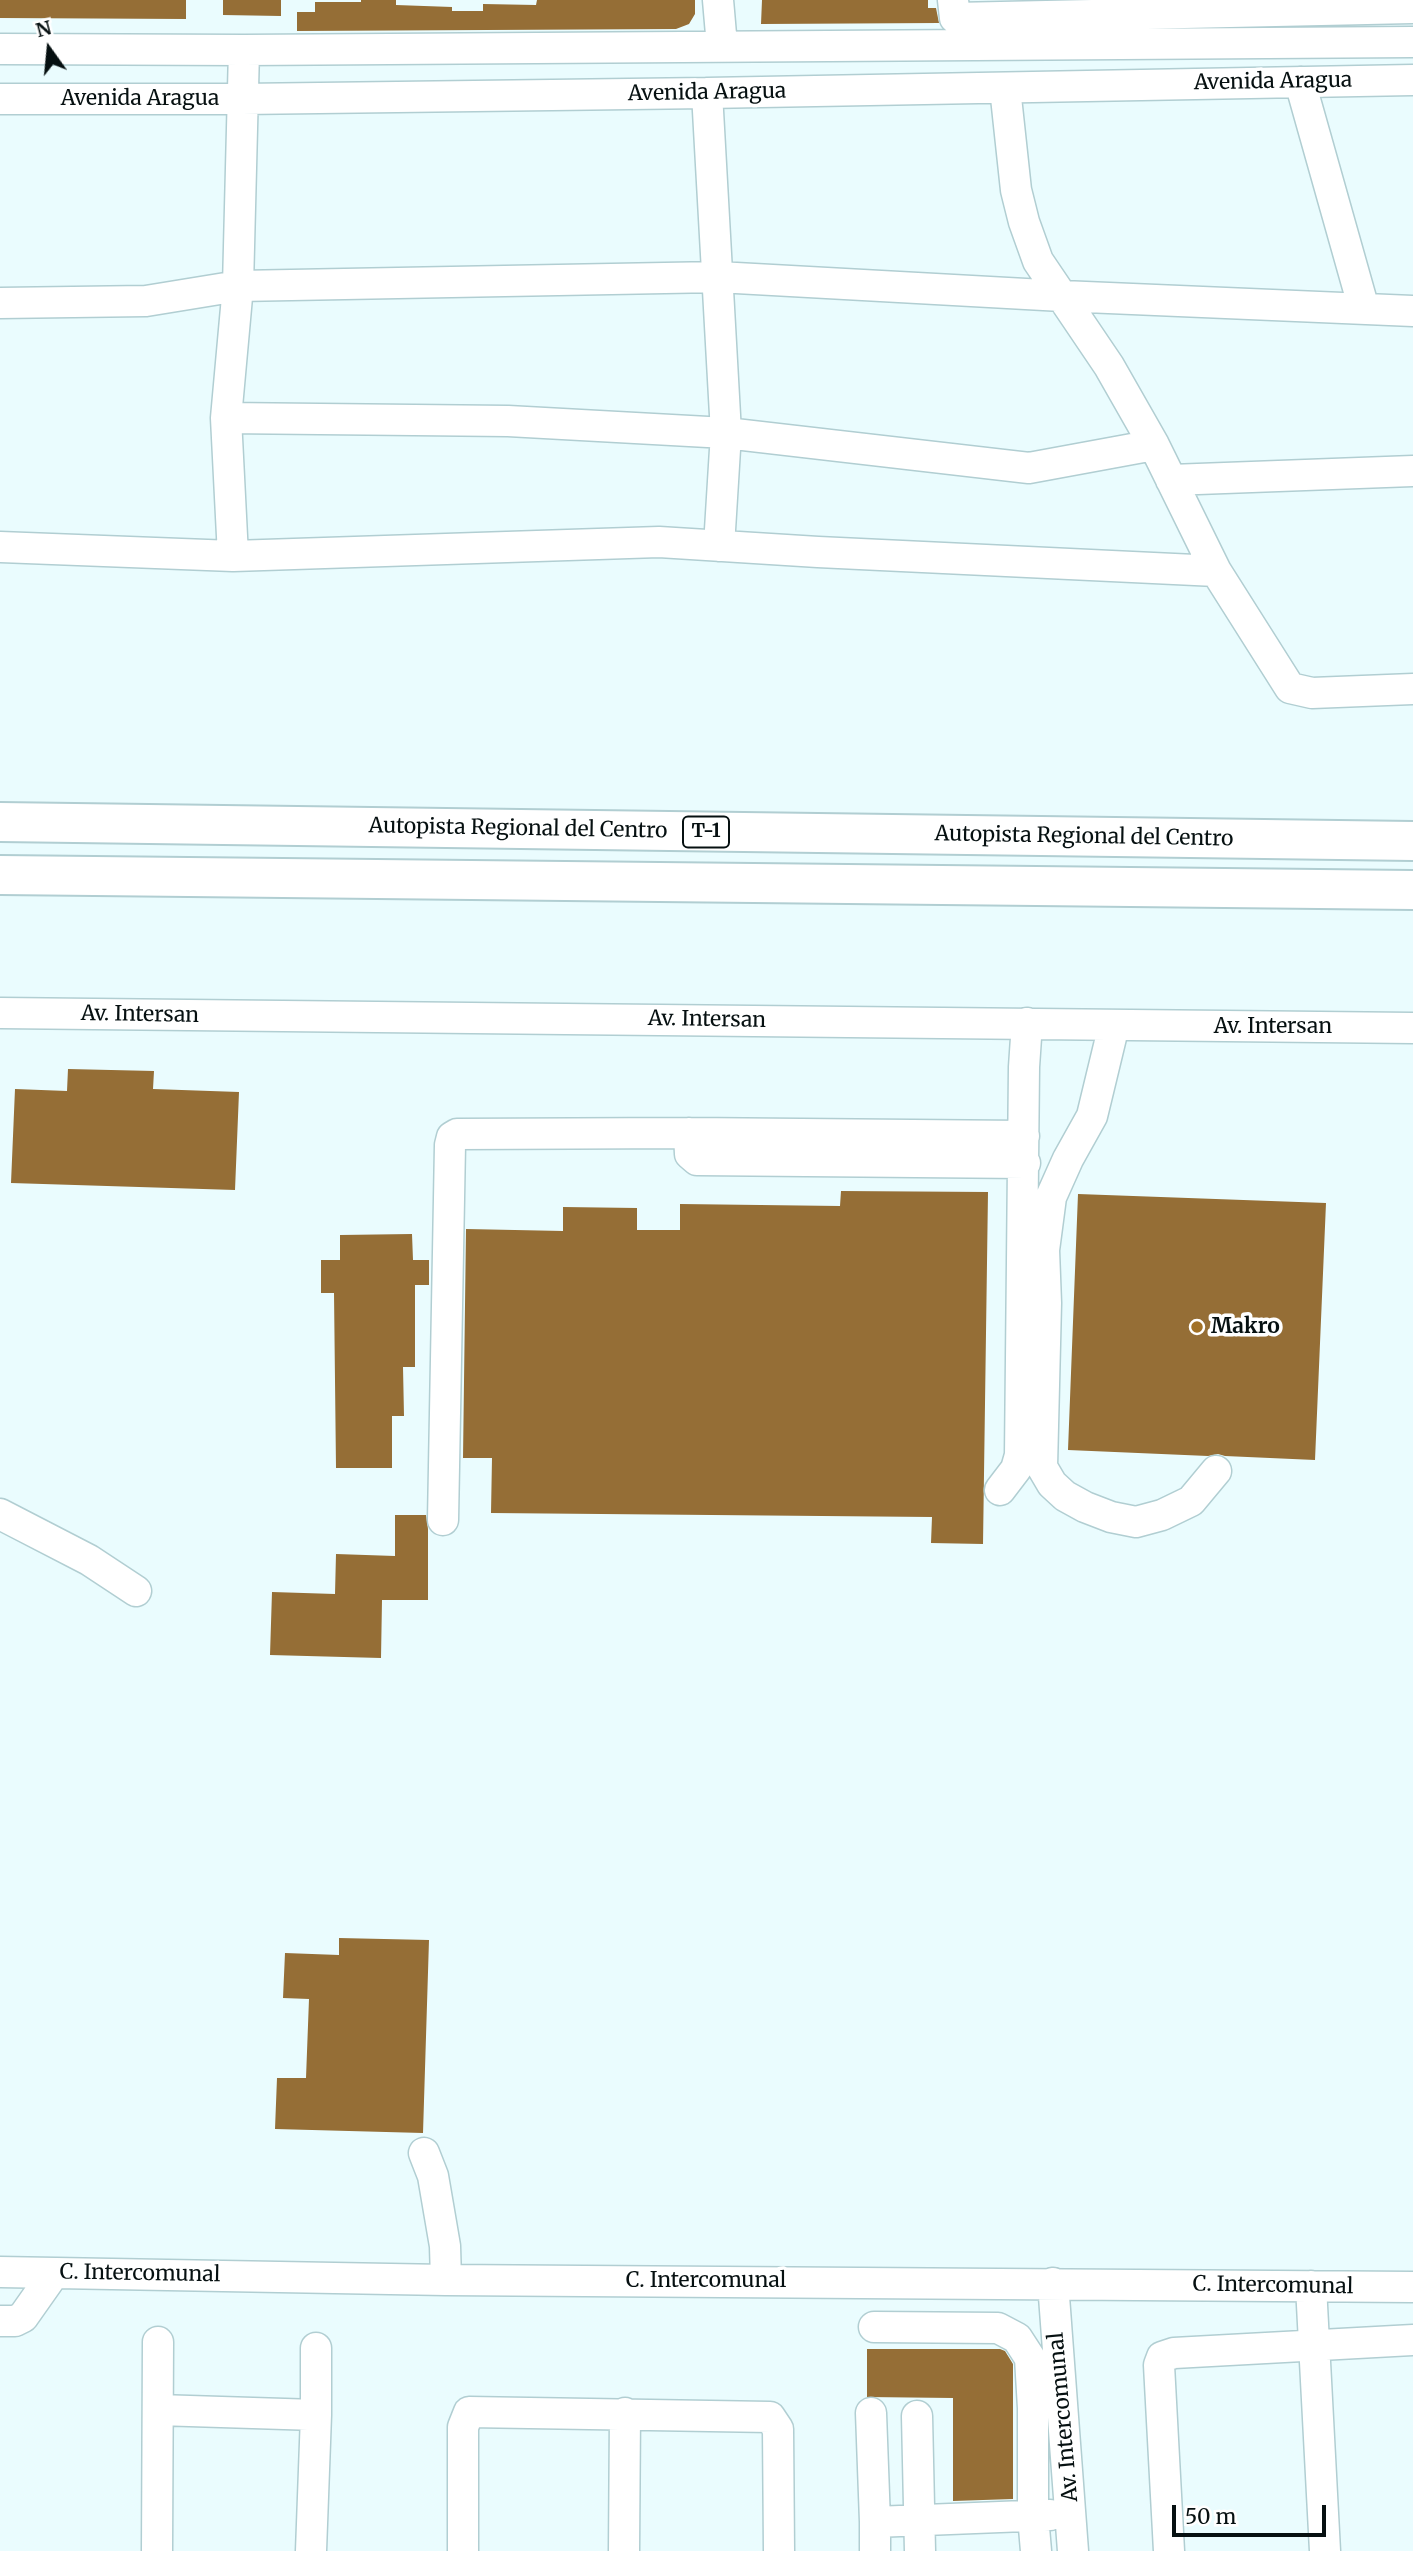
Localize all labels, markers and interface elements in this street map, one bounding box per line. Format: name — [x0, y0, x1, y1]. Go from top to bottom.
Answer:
north arrow — [14, 14, 84, 84]
text: N — [33, 15, 54, 42]
street label: Avenida Aragua — [1194, 68, 1352, 96]
street label: Avenida Aragua — [628, 79, 786, 107]
street label: Avenida Aragua — [61, 86, 219, 112]
street label: Autopista Regional del Centro — [368, 814, 668, 844]
road number: T-1 — [683, 817, 729, 848]
street label: Autopista Regional del Centro — [934, 822, 1234, 852]
street label: Av. Intersan — [81, 1001, 199, 1029]
street label: Av. Intersan — [648, 1006, 766, 1034]
street label: Av. Intersan — [1214, 1014, 1332, 1040]
place label: Makro — [1211, 1314, 1280, 1340]
marker: Makro — [1189, 1319, 1205, 1335]
street label: C. Intercomunal — [59, 2260, 221, 2288]
street label: C. Intercomunal — [626, 2268, 786, 2294]
street label: C. Intercomunal — [1192, 2272, 1354, 2300]
street label: Av. Intercomunal — [1044, 2331, 1084, 2503]
scale bar — [1175, 2492, 1329, 2536]
text: 50 m — [1185, 2503, 1236, 2530]

